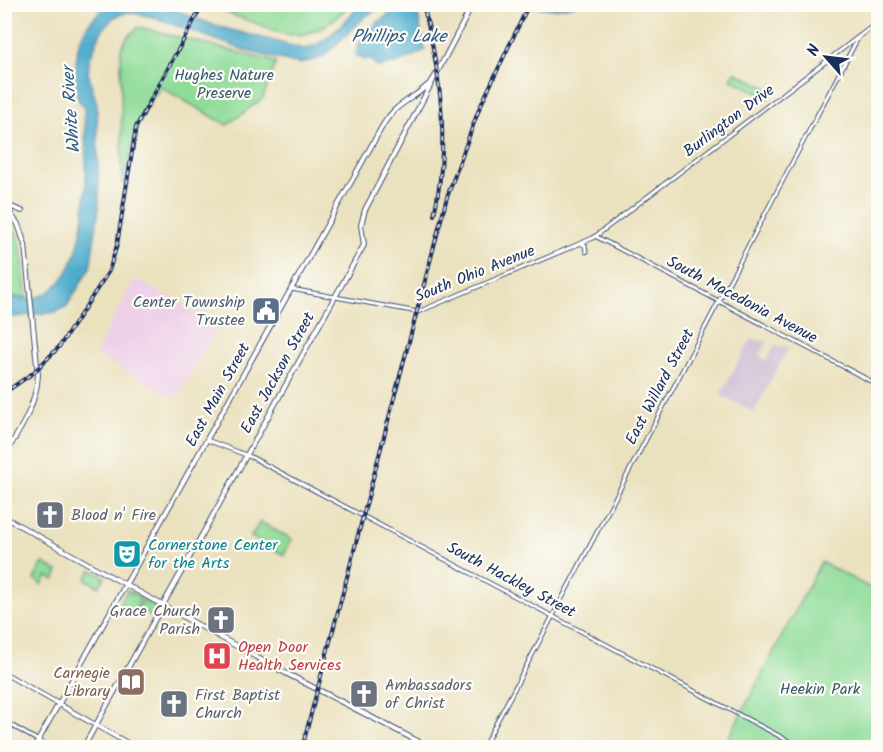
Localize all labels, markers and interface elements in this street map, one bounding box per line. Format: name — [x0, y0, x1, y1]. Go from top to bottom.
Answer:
water label: Phillips Lake — [351, 23, 448, 52]
north arrow — [796, 27, 856, 87]
text: N — [801, 40, 827, 61]
water label: White River — [54, 62, 89, 154]
park label: Hughes Nature Preserve — [174, 63, 274, 106]
street label: Burlington Drive — [678, 78, 780, 164]
street label: South Ohio Avenue — [411, 239, 539, 309]
street label: South Macedonia Avenue — [662, 250, 822, 350]
place label: Center Township Trustee — [133, 290, 245, 333]
public building icon: Center Township Trustee — [250, 295, 282, 327]
street label: East Jackson Street — [234, 307, 322, 438]
street label: East Willard Street — [619, 324, 702, 449]
street label: East Main Street — [179, 338, 257, 452]
church icon: Blood n' Fire — [34, 499, 66, 531]
place label: Blood n' Fire — [71, 503, 156, 528]
place label: Cornerstone Center for the Arts — [148, 533, 279, 576]
street label: South Hackley Street — [442, 535, 581, 625]
theatre icon: Cornerstone Center for the Arts — [111, 538, 143, 570]
place label: Grace Church Parish — [110, 599, 200, 642]
church icon: Grace Church Parish — [205, 604, 237, 636]
place label: Open Door Health Services — [238, 635, 341, 678]
hospital icon: Open Door Health Services — [201, 640, 233, 672]
place label: Carnegie Library — [53, 661, 110, 704]
library icon: Carnegie Library — [115, 666, 147, 698]
place label: Ambassadors of Christ — [385, 673, 472, 716]
park label: Heekin Park — [780, 677, 861, 702]
church icon: Ambassadors of Christ — [348, 678, 380, 710]
place label: First Baptist Church — [195, 683, 281, 726]
church icon: First Baptist Church — [158, 688, 190, 720]

